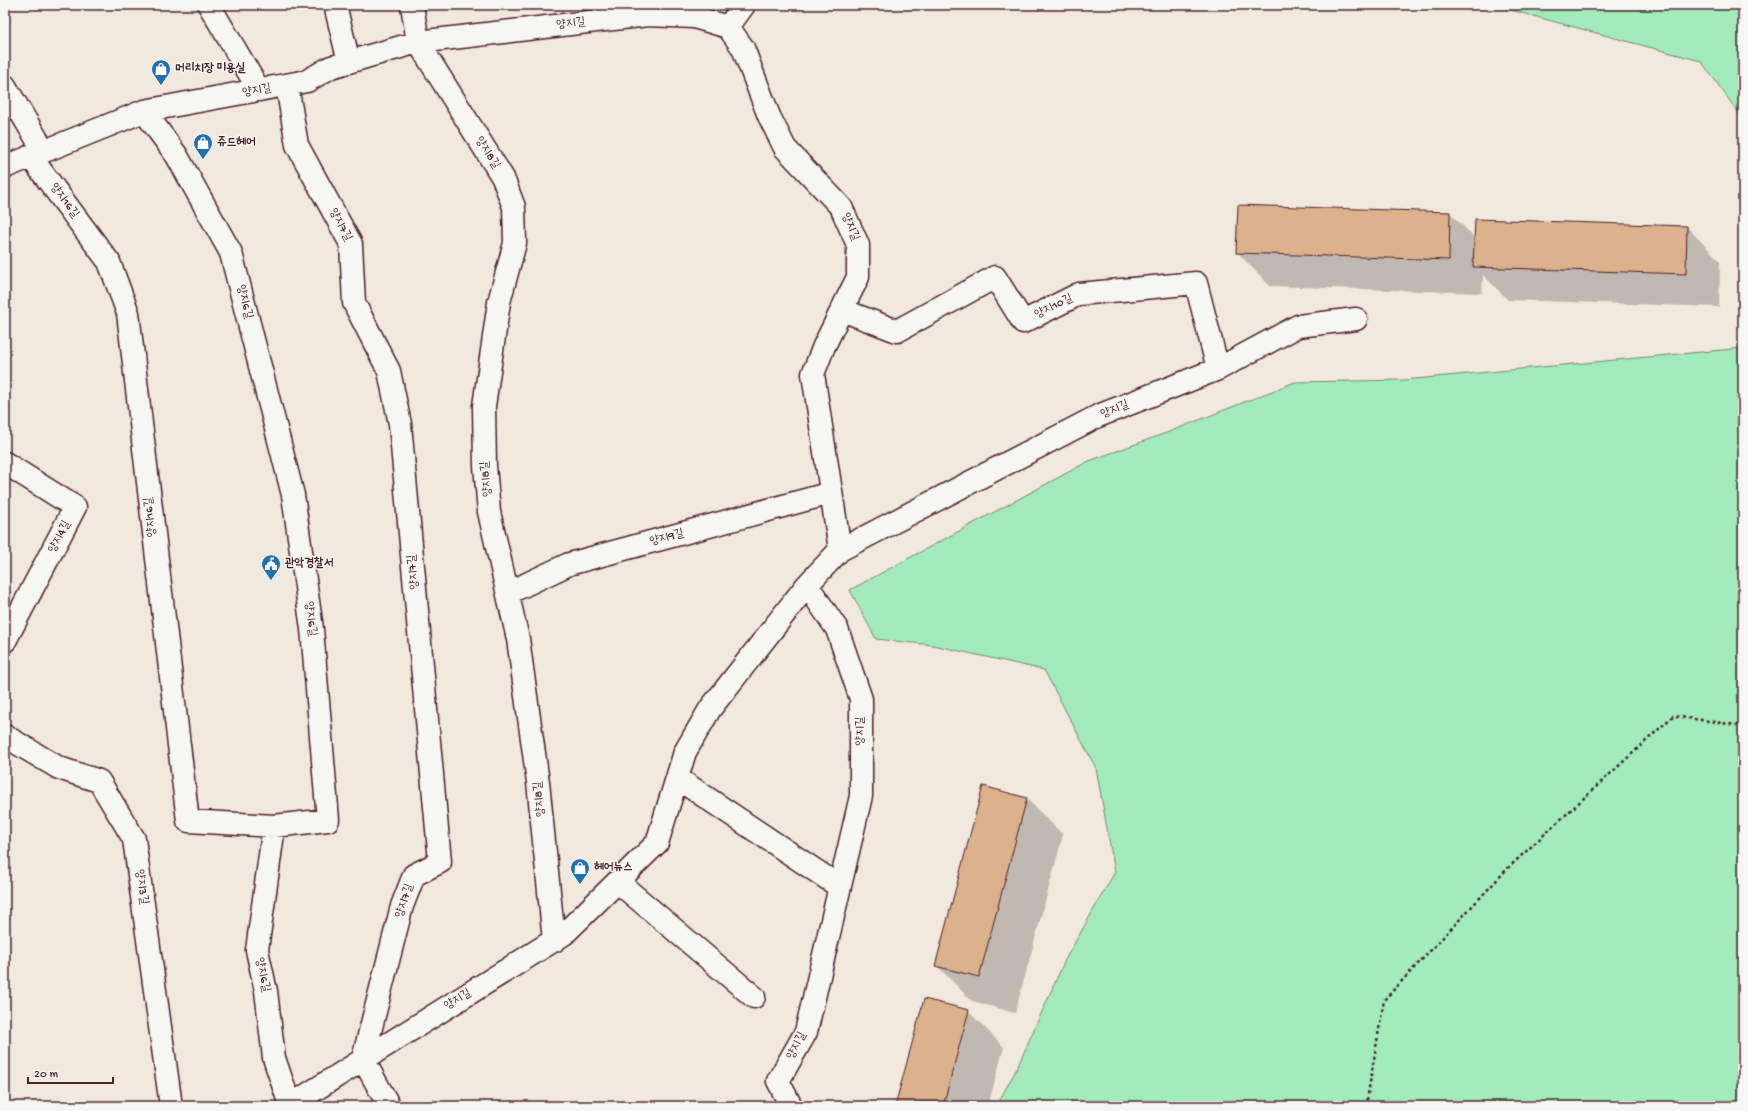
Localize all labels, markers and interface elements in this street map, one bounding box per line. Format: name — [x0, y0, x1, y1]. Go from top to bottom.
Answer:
street label: 양지길 — [556, 15, 587, 33]
shop icon: 머리치장 미용실 — [150, 58, 172, 86]
place label: 머리치장 미용실 — [175, 61, 246, 76]
street label: 양지길 — [242, 82, 273, 100]
shop icon: 쥬드헤어 — [192, 132, 214, 160]
street label: 양지8길 — [471, 134, 503, 172]
place label: 쥬드헤어 — [217, 136, 256, 150]
street label: 양지16길 — [46, 181, 82, 221]
street label: 양지7길 — [326, 206, 355, 244]
street label: 양지길 — [838, 211, 862, 243]
street label: 양지6길 — [233, 283, 255, 321]
street label: 양지10길 — [1033, 292, 1076, 322]
street label: 양지길 — [1099, 398, 1131, 422]
street label: 양지8길 — [478, 460, 496, 497]
street label: 양지16길 — [142, 496, 160, 538]
street label: 양지4길 — [46, 518, 74, 556]
street label: 양지9길 — [648, 527, 686, 549]
public building icon: 관악경찰서 — [260, 553, 282, 581]
street label: 양지7길 — [405, 554, 423, 590]
place label: 관악경찰서 — [285, 556, 334, 571]
street label: 양지6길 — [301, 601, 319, 638]
street label: 양지길 — [854, 716, 868, 745]
street label: 양지8길 — [531, 780, 549, 817]
shop icon: 헤어뉴스 — [569, 857, 591, 885]
place label: 헤어뉴스 — [594, 861, 633, 875]
street label: 양지3길 — [132, 869, 150, 906]
street label: 양지7길 — [393, 882, 417, 920]
street label: 양지6길 — [252, 956, 273, 994]
street label: 양지길 — [442, 986, 474, 1014]
street label: 양지길 — [784, 1030, 810, 1062]
scale bar — [28, 1059, 113, 1085]
text: 20 m — [34, 1068, 59, 1082]

